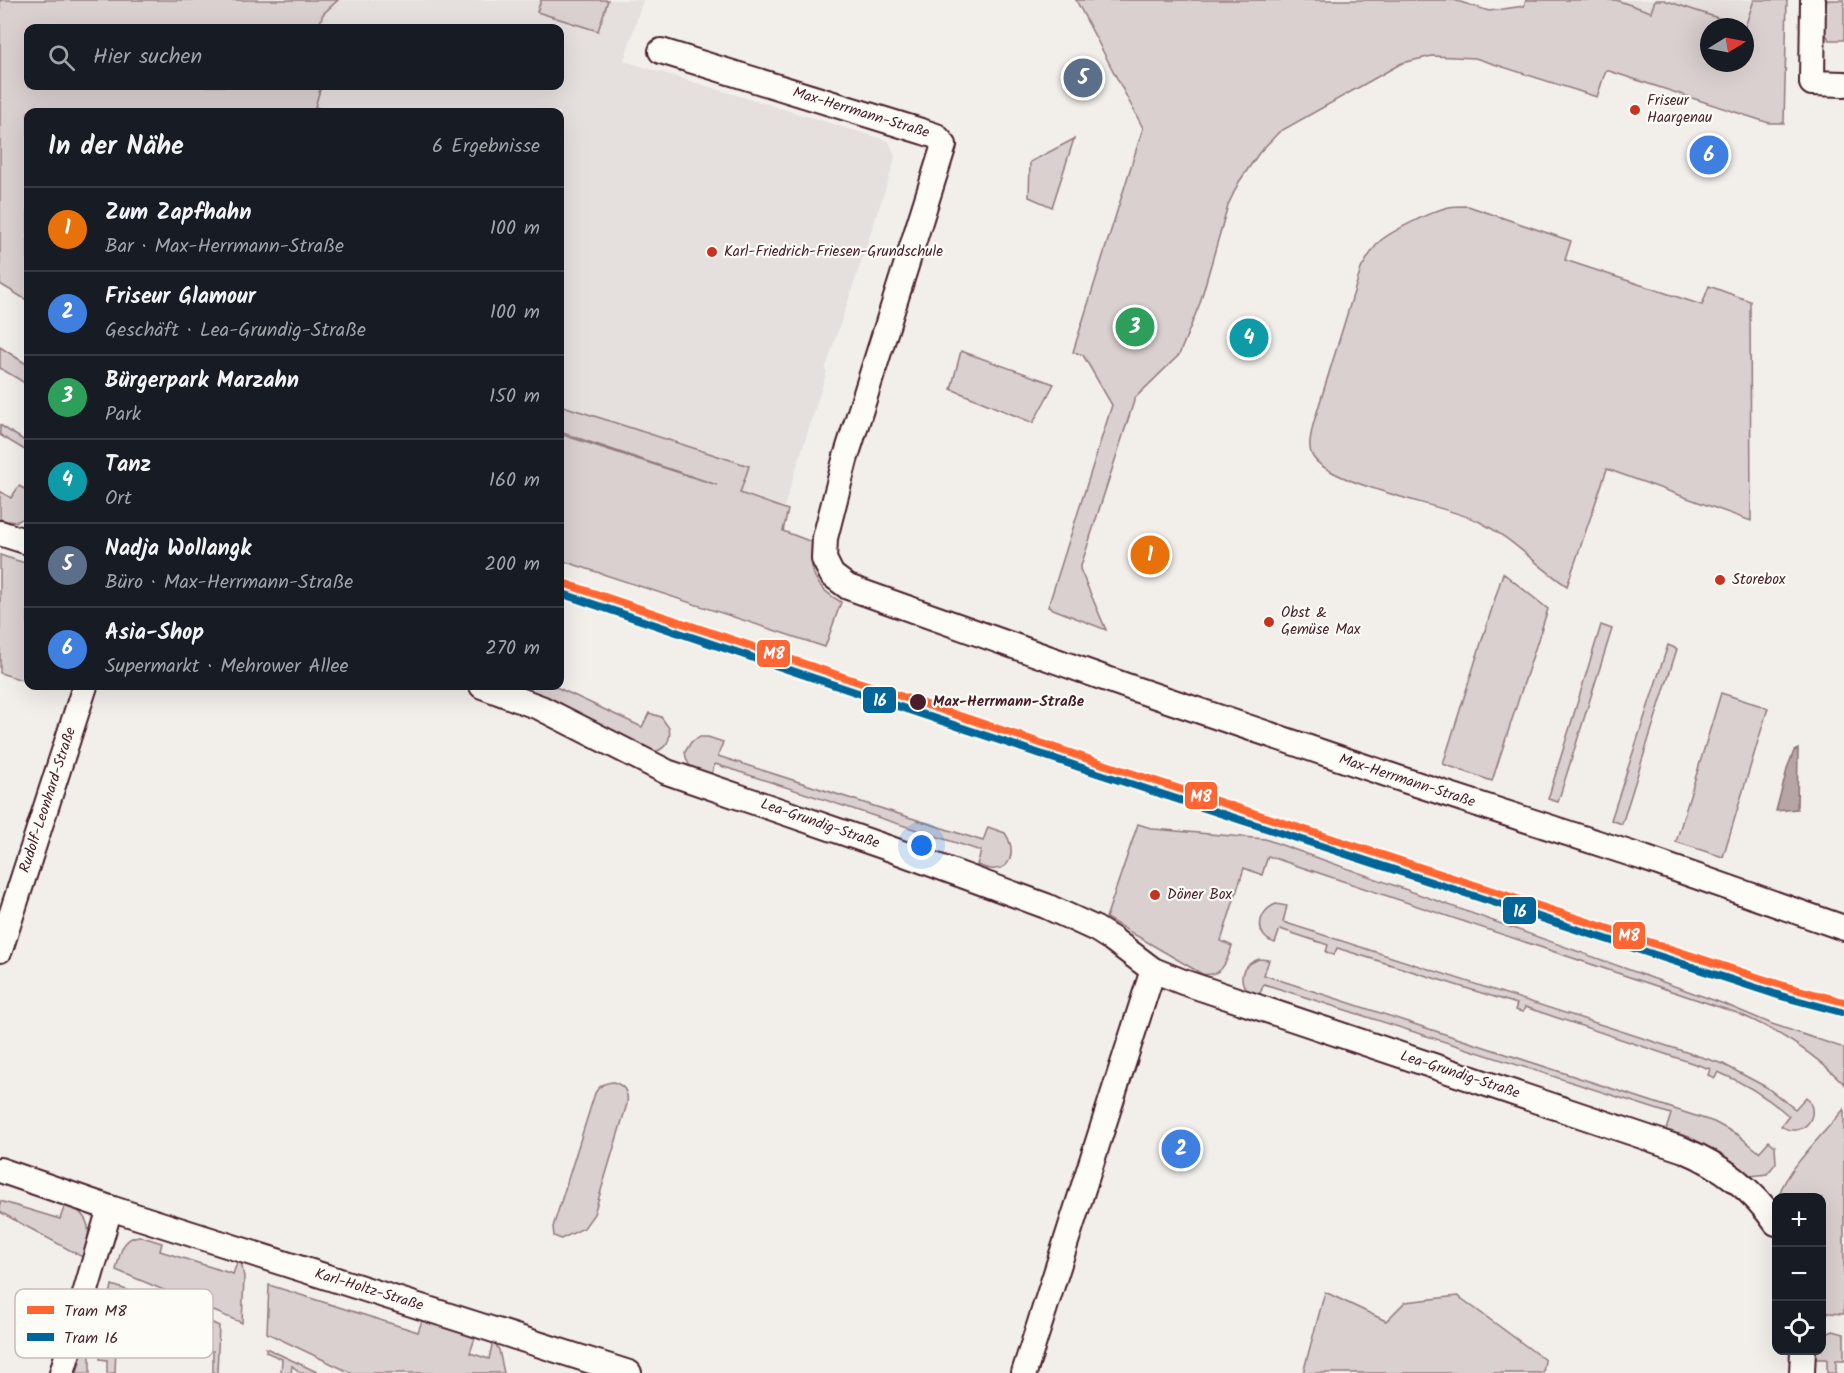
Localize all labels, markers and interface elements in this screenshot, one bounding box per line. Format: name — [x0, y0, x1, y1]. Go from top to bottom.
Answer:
north arrow — [1700, 18, 1754, 72]
search box — [24, 24, 564, 90]
text: Hier suchen — [93, 40, 202, 75]
icon: search — [45, 41, 78, 74]
pin: 5 — [1064, 56, 1102, 100]
street label: Max-Herrmann-Straße — [790, 81, 933, 145]
place label: Friseur Haargenau — [1647, 89, 1712, 130]
marker: Friseur Haargenau — [1628, 103, 1642, 117]
text: In der Nähe — [48, 126, 184, 168]
text: 6 Ergebnisse — [432, 131, 540, 163]
pin: 6 — [1690, 132, 1728, 178]
text: Zum Zapfhahn — [105, 196, 251, 231]
text: 1 — [64, 213, 71, 245]
text: 100 m — [490, 213, 540, 245]
text: Bar · Max-Herrmann-Straße — [105, 231, 344, 263]
place label: Karl-Friedrich-Friesen-Grundschule — [724, 240, 943, 264]
marker: Karl-Friedrich-Friesen-Grundschule — [705, 245, 719, 259]
text: Friseur Glamour — [105, 280, 256, 315]
text: 2 — [62, 297, 73, 329]
text: 100 m — [490, 297, 540, 329]
pin: 3 — [1116, 304, 1154, 350]
text: Geschäft · Lea-Grundig-Straße — [105, 315, 366, 347]
pin: 4 — [1230, 316, 1268, 360]
text: Bürgerpark Marzahn — [105, 364, 299, 399]
text: 3 — [62, 381, 73, 413]
text: 150 m — [489, 381, 540, 413]
text: Park — [105, 399, 141, 431]
text: Tanz — [105, 448, 151, 483]
text: 4 — [62, 465, 73, 497]
text: 160 m — [489, 465, 540, 497]
text: Ort — [105, 483, 132, 515]
text: Nadja Wollangk — [105, 532, 251, 567]
pin: 1 — [1130, 532, 1170, 578]
text: 5 — [62, 549, 73, 581]
text: 200 m — [484, 549, 540, 581]
text: Büro · Max-Herrmann-Straße — [105, 567, 353, 599]
place label: Storebox — [1732, 568, 1786, 592]
marker: Storebox — [1713, 573, 1727, 587]
place label: Obst & Gemüse Max — [1281, 601, 1361, 642]
marker: Obst & Gemüse Max — [1262, 615, 1276, 629]
text: Asia-Shop — [105, 616, 204, 651]
text: 6 — [62, 633, 73, 665]
text: 270 m — [485, 633, 540, 665]
line badge: M8 — [756, 639, 791, 668]
text: M8 — [763, 642, 785, 667]
text: Supermarkt · Mehrower Allee — [105, 651, 348, 683]
line badge: 16 — [862, 686, 897, 714]
text: 16 — [873, 689, 887, 714]
place label: Max-Herrmann-Straße — [933, 690, 1085, 714]
marker: Max-Herrmann-Straße — [908, 692, 928, 712]
street label: Rudolf-Leonhard-Straße — [13, 724, 83, 876]
street label: Max-Herrmann-Straße — [1336, 748, 1478, 814]
line badge: M8 — [1184, 781, 1218, 810]
text: M8 — [1190, 785, 1212, 810]
street label: Lea-Grundig-Straße — [757, 792, 883, 856]
your location — [907, 831, 936, 860]
place label: Döner Box — [1167, 883, 1233, 907]
marker: Döner Box — [1148, 888, 1162, 902]
line badge: 16 — [1502, 896, 1537, 925]
text: 16 — [1513, 900, 1527, 925]
line badge: M8 — [1612, 921, 1646, 950]
text: M8 — [1618, 924, 1640, 949]
street label: Lea-Grundig-Straße — [1397, 1044, 1523, 1106]
pin: 2 — [1162, 1126, 1200, 1172]
map controls — [1772, 1193, 1826, 1355]
button: + — [1772, 1193, 1826, 1247]
button: − — [1772, 1247, 1826, 1301]
street label: Karl-Holtz-Straße — [312, 1262, 427, 1318]
legend — [15, 1289, 213, 1358]
text: Tram M8 — [64, 1299, 127, 1324]
button: locate — [1772, 1301, 1826, 1355]
text: Tram 16 — [64, 1326, 118, 1351]

